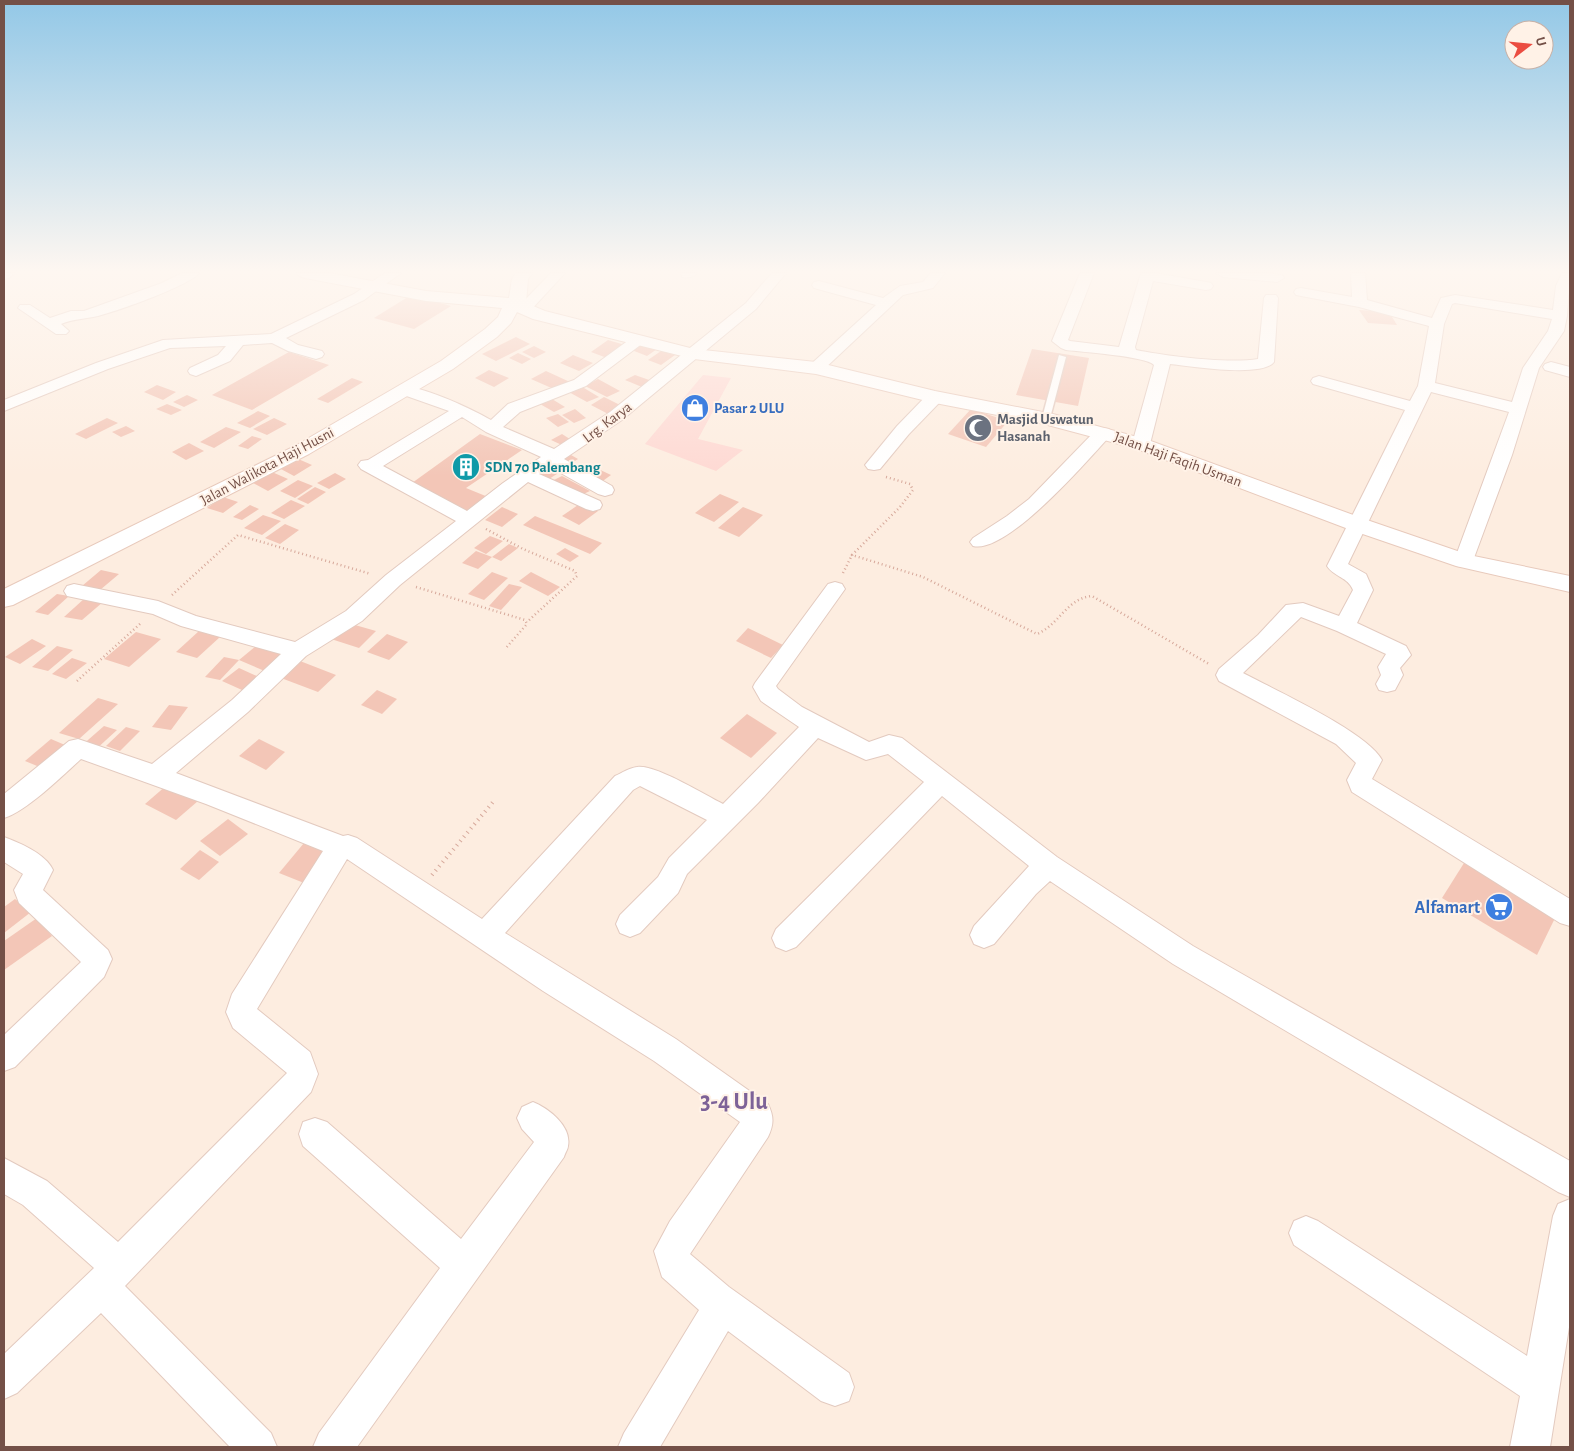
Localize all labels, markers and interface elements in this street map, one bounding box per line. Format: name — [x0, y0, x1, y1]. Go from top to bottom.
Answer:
north arrow — [1504, 20, 1554, 70]
text: U — [1533, 35, 1549, 48]
shop icon: Pasar 2 ULU — [680, 393, 710, 423]
street label: Lrg. Karya — [580, 399, 635, 446]
place label: Pasar 2 ULU — [714, 401, 784, 416]
place label: Masjid Uswatun Hasanah — [997, 412, 1094, 444]
mosque icon: Masjid Uswatun Hasanah — [963, 413, 993, 443]
street label: Jalan Walikota Haji Husni — [198, 425, 336, 508]
street label: Jalan Haji Faqih Usman — [1112, 429, 1244, 490]
building icon: SDN 70 Palembang — [451, 452, 481, 482]
place label: SDN 70 Palembang — [485, 460, 601, 475]
supermarket icon: Alfamart — [1484, 892, 1514, 922]
place label: Alfamart — [1414, 899, 1480, 917]
district label: 3-4 Ulu — [700, 1090, 768, 1114]

